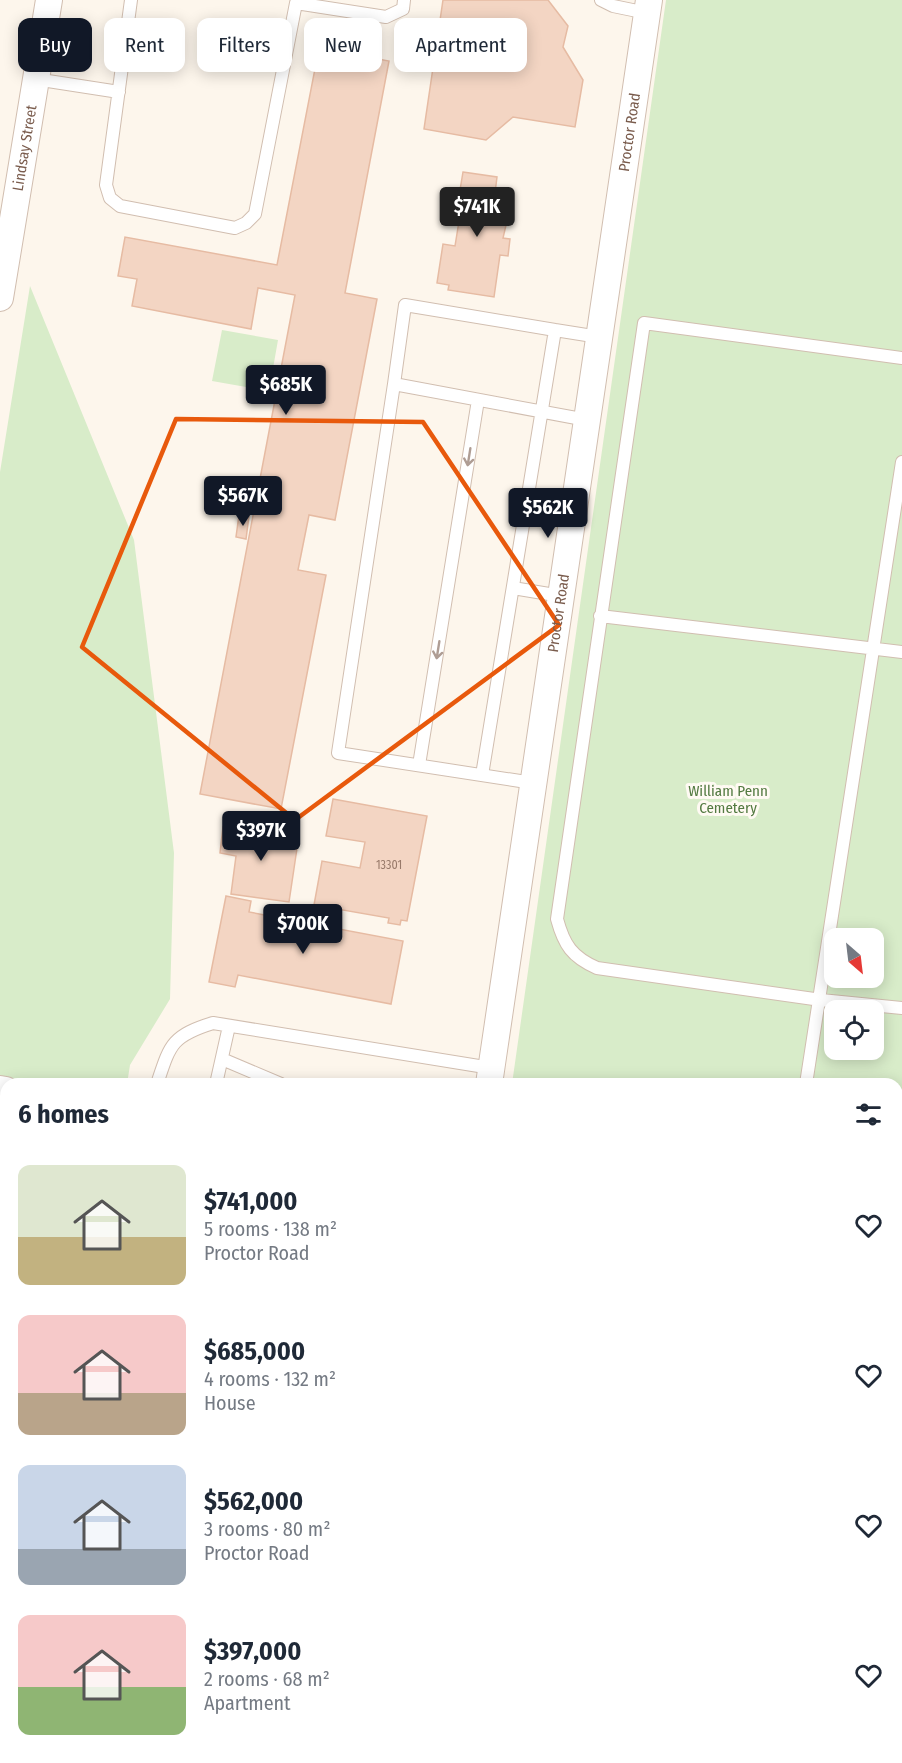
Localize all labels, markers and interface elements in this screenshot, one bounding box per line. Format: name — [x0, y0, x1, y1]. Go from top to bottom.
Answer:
chip: Buy — [18, 18, 92, 72]
chip: Rent — [104, 18, 185, 72]
chip: Filters — [197, 18, 292, 72]
chip: New — [304, 18, 382, 72]
chip: Apartment — [394, 18, 527, 72]
street label: Proctor Road — [615, 92, 644, 173]
street label: Lindsay Street — [9, 104, 41, 192]
pin: $741K — [435, 187, 519, 238]
text: $741K — [454, 194, 500, 218]
pin: $685K — [244, 365, 328, 416]
text: $685K — [260, 372, 312, 396]
one-way arrow — [463, 447, 474, 467]
pin: $567K — [201, 476, 285, 527]
text: $567K — [218, 483, 268, 507]
pin: $562K — [506, 488, 590, 539]
text: $562K — [523, 495, 573, 519]
street label: Proctor Road — [544, 573, 573, 654]
one-way arrow — [432, 639, 443, 659]
park label: William Penn Cemetery — [688, 782, 768, 817]
pin: $397K — [219, 811, 303, 862]
text: $397K — [236, 818, 286, 842]
house number: 13301 — [376, 858, 402, 872]
pin: $700K — [261, 904, 345, 955]
text: $700K — [277, 911, 329, 935]
north arrow — [824, 928, 884, 988]
map controls — [824, 928, 884, 1060]
button: locate — [824, 1000, 884, 1060]
icon: filters — [852, 1098, 885, 1131]
text: 6 homes — [18, 1099, 109, 1130]
text: $741,000 — [204, 1186, 298, 1217]
icon: home — [66, 1189, 138, 1261]
icon: heart — [852, 1209, 885, 1242]
text: 5 rooms · 138 m² — [204, 1217, 337, 1241]
text: Proctor Road — [204, 1241, 309, 1265]
text: $685,000 — [204, 1336, 305, 1367]
icon: home — [66, 1339, 138, 1411]
icon: heart — [852, 1359, 885, 1392]
text: 4 rooms · 132 m² — [204, 1367, 336, 1391]
text: House — [204, 1391, 256, 1415]
text: $562,000 — [204, 1486, 303, 1517]
icon: home — [66, 1489, 138, 1561]
icon: heart — [852, 1509, 885, 1542]
text: 3 rooms · 80 m² — [204, 1517, 330, 1541]
text: Proctor Road — [204, 1541, 309, 1565]
text: $397,000 — [204, 1636, 301, 1667]
icon: home — [66, 1639, 138, 1711]
icon: heart — [852, 1659, 885, 1692]
text: 2 rooms · 68 m² — [204, 1667, 330, 1691]
text: Apartment — [204, 1691, 291, 1715]

